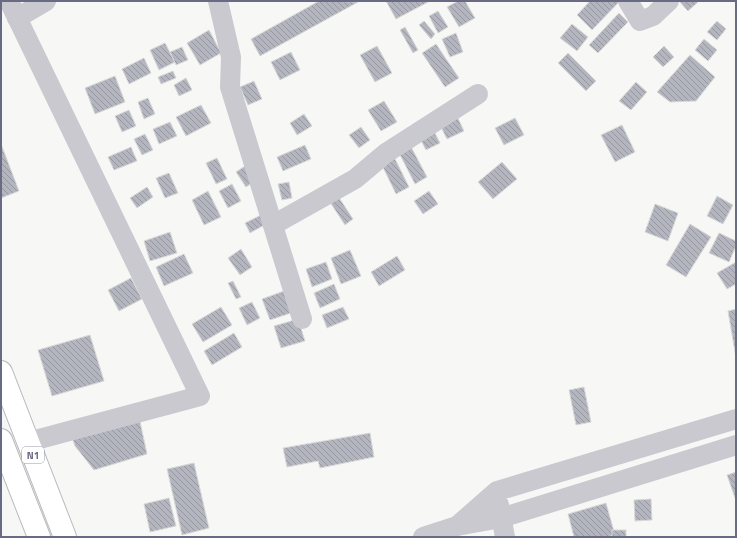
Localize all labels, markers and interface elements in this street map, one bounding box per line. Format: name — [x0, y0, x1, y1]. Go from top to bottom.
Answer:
road number: N1 — [22, 447, 44, 463]

